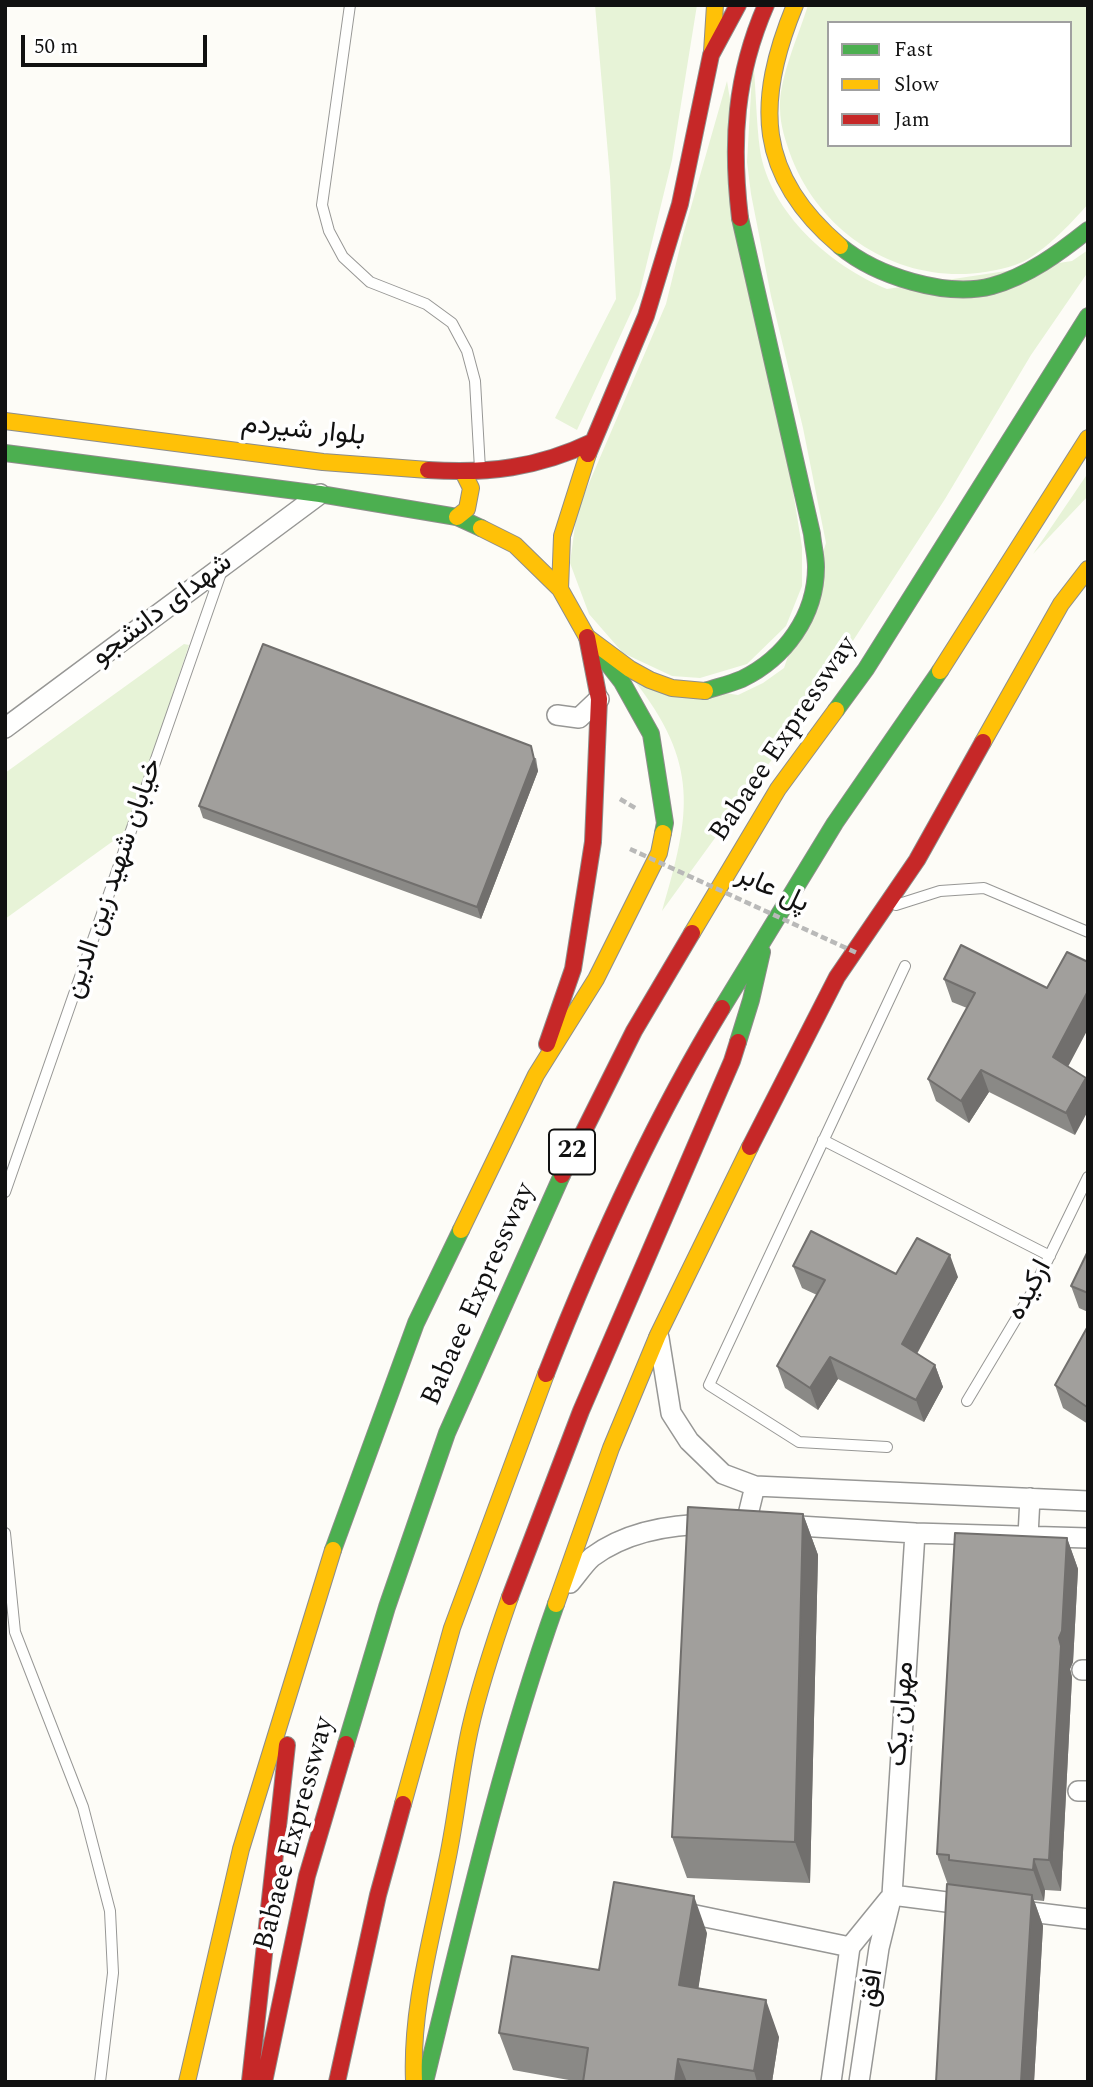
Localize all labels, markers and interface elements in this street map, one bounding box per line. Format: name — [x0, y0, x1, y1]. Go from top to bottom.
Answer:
scale bar — [24, 21, 210, 65]
legend — [827, 21, 1072, 147]
text: 50 m — [34, 31, 78, 63]
text: Fast — [894, 34, 933, 66]
text: Slow — [894, 69, 938, 101]
text: Jam — [894, 104, 930, 136]
street label: بلوار شیردم — [239, 409, 367, 455]
street label: شهدای دانشجو — [86, 547, 240, 675]
street label: Babaee Expressway — [704, 631, 866, 849]
street label: خیابان شهید زین الدین — [58, 755, 172, 1003]
street label: پل عابر — [730, 860, 814, 922]
road number: 22 — [549, 1130, 595, 1175]
street label: Babaee Expressway — [416, 1178, 544, 1412]
street label: ارکیده — [1001, 1255, 1061, 1327]
street label: مهران یک — [883, 1660, 923, 1768]
street label: Babaee Expressway — [249, 1714, 343, 1954]
street label: افق — [853, 1966, 893, 2010]

